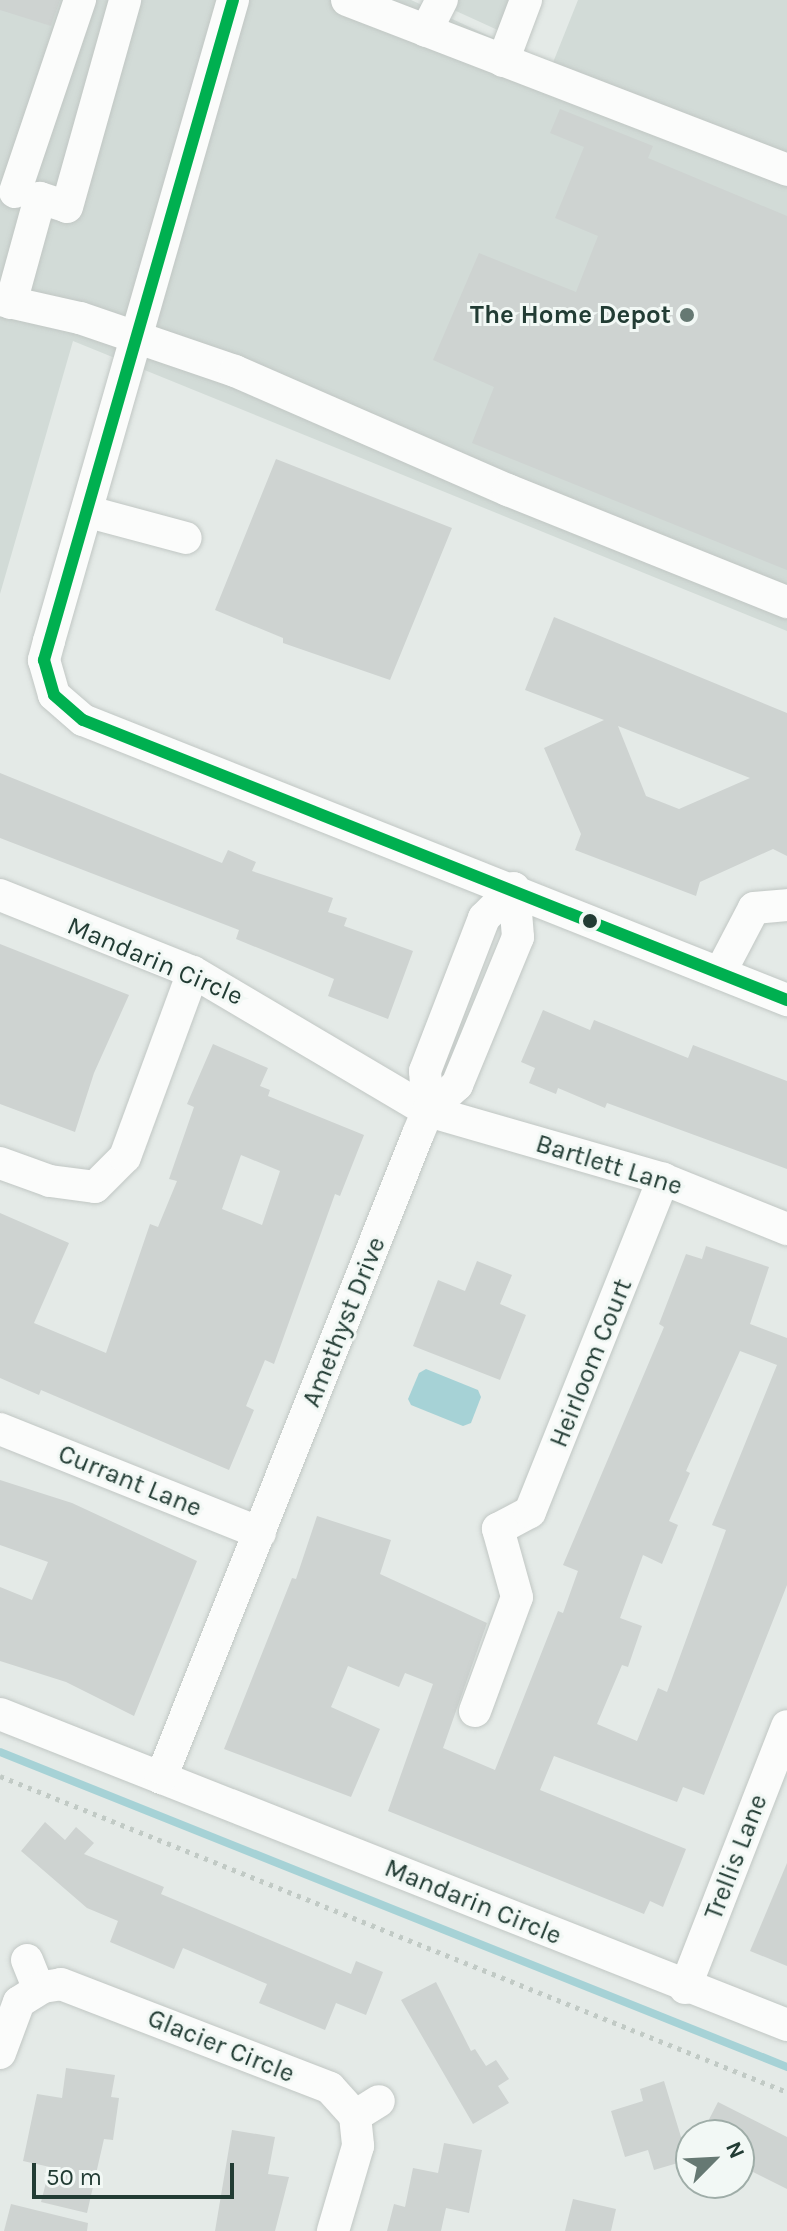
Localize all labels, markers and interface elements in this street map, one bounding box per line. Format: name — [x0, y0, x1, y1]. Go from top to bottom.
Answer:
place label: The Home Depot — [470, 299, 671, 331]
marker: The Home Depot — [678, 306, 696, 324]
street label: Mandarin Circle — [62, 910, 248, 1012]
unlabelled marker — [582, 913, 598, 929]
street label: Bartlett Lane — [532, 1128, 686, 1202]
street label: Amethyst Drive — [296, 1232, 392, 1412]
street label: Heirloom Court — [543, 1274, 639, 1452]
street label: Currant Lane — [54, 1438, 206, 1524]
street label: Trellis Lane — [698, 1790, 774, 1924]
street label: Mandarin Circle — [380, 1852, 566, 1952]
street label: Glacier Circle — [143, 2002, 299, 2090]
north arrow — [675, 2119, 755, 2199]
text: N — [720, 2138, 750, 2163]
scale bar — [36, 2147, 238, 2197]
text: 50 m — [46, 2163, 102, 2191]

